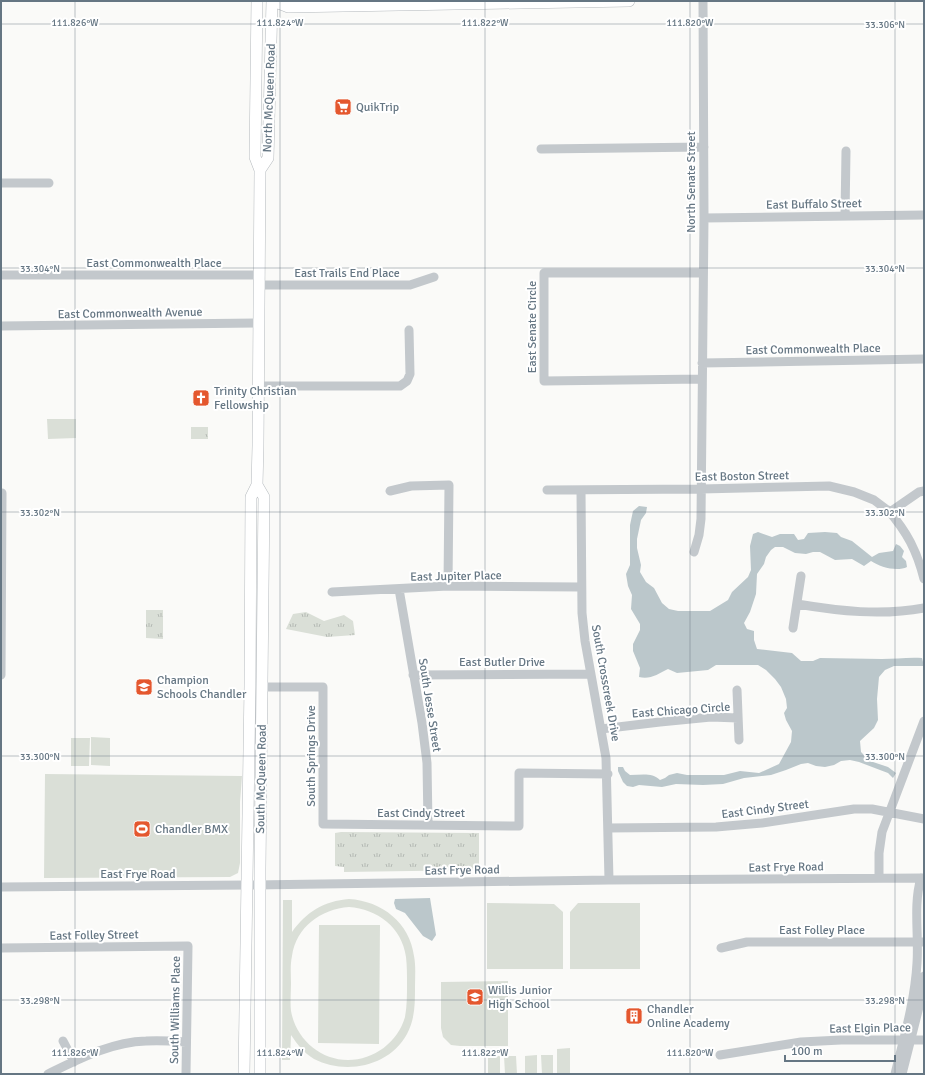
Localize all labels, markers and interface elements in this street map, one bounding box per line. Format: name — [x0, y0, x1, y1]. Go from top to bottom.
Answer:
text: 111.826°W — [51, 17, 99, 29]
text: 111.824°W — [256, 17, 304, 29]
text: 111.822°W — [461, 17, 509, 29]
text: 111.820°W — [666, 17, 714, 29]
text: 33.306°N — [865, 19, 905, 31]
street label: North McQueen Road — [260, 43, 279, 153]
supermarket icon: QuikTrip — [333, 97, 353, 117]
place label: QuikTrip — [356, 100, 399, 115]
street label: North Senate Street — [684, 131, 699, 233]
street label: East Buffalo Street — [766, 196, 862, 213]
street label: East Commonwealth Place — [86, 256, 222, 271]
text: 33.304°N — [20, 263, 60, 275]
text: 33.304°N — [865, 263, 905, 275]
street label: East Trails End Place — [294, 266, 400, 281]
street label: East Senate Circle — [525, 281, 540, 373]
street label: East Commonwealth Avenue — [57, 305, 203, 322]
street label: East Commonwealth Place — [745, 341, 881, 358]
place label: Trinity Christian Fellowship — [214, 384, 297, 413]
church icon: Trinity Christian Fellowship — [191, 388, 211, 408]
street label: East Boston Street — [695, 468, 789, 485]
text: 33.302°N — [20, 507, 60, 519]
text: 33.302°N — [865, 507, 905, 519]
street label: East Jupiter Place — [410, 568, 502, 585]
street label: South Crosscreek Drive — [588, 623, 623, 743]
street label: East Butler Drive — [459, 655, 545, 670]
street label: South Jesse Street — [415, 657, 444, 753]
place label: Champion Schools Chandler — [157, 673, 247, 702]
school or university icon: Champion Schools Chandler — [134, 677, 154, 697]
street label: East Chicago Circle — [631, 700, 731, 721]
street label: South Springs Drive — [304, 705, 319, 807]
street label: South McQueen Road — [253, 724, 270, 834]
text: 33.300°N — [20, 751, 60, 763]
text: 33.300°N — [865, 751, 905, 763]
street label: East Cindy Street — [721, 797, 810, 822]
street label: East Cindy Street — [377, 806, 465, 821]
sports icon: Chandler BMX — [132, 819, 152, 839]
place label: Chandler BMX — [155, 822, 228, 837]
street label: East Frye Road — [748, 859, 824, 876]
street label: East Frye Road — [424, 862, 500, 879]
street label: East Frye Road — [100, 867, 176, 882]
street label: East Folley Place — [779, 923, 865, 938]
street label: East Folley Street — [49, 927, 139, 944]
street label: South Williams Place — [167, 956, 184, 1064]
place label: Willis Junior High School — [488, 983, 552, 1012]
school or university icon: Willis Junior High School — [465, 987, 485, 1007]
text: 33.298°N — [20, 995, 60, 1007]
text: 33.298°N — [865, 995, 905, 1007]
place label: Chandler Online Academy — [647, 1002, 730, 1031]
building icon: Chandler Online Academy — [624, 1006, 644, 1026]
street label: East Elgin Place — [829, 1020, 911, 1037]
scale bar — [785, 1037, 895, 1063]
text: 100 m — [791, 1044, 823, 1059]
text: 111.826°W — [51, 1047, 99, 1059]
text: 111.824°W — [256, 1047, 304, 1059]
text: 111.822°W — [461, 1047, 509, 1059]
text: 111.820°W — [666, 1047, 714, 1059]

